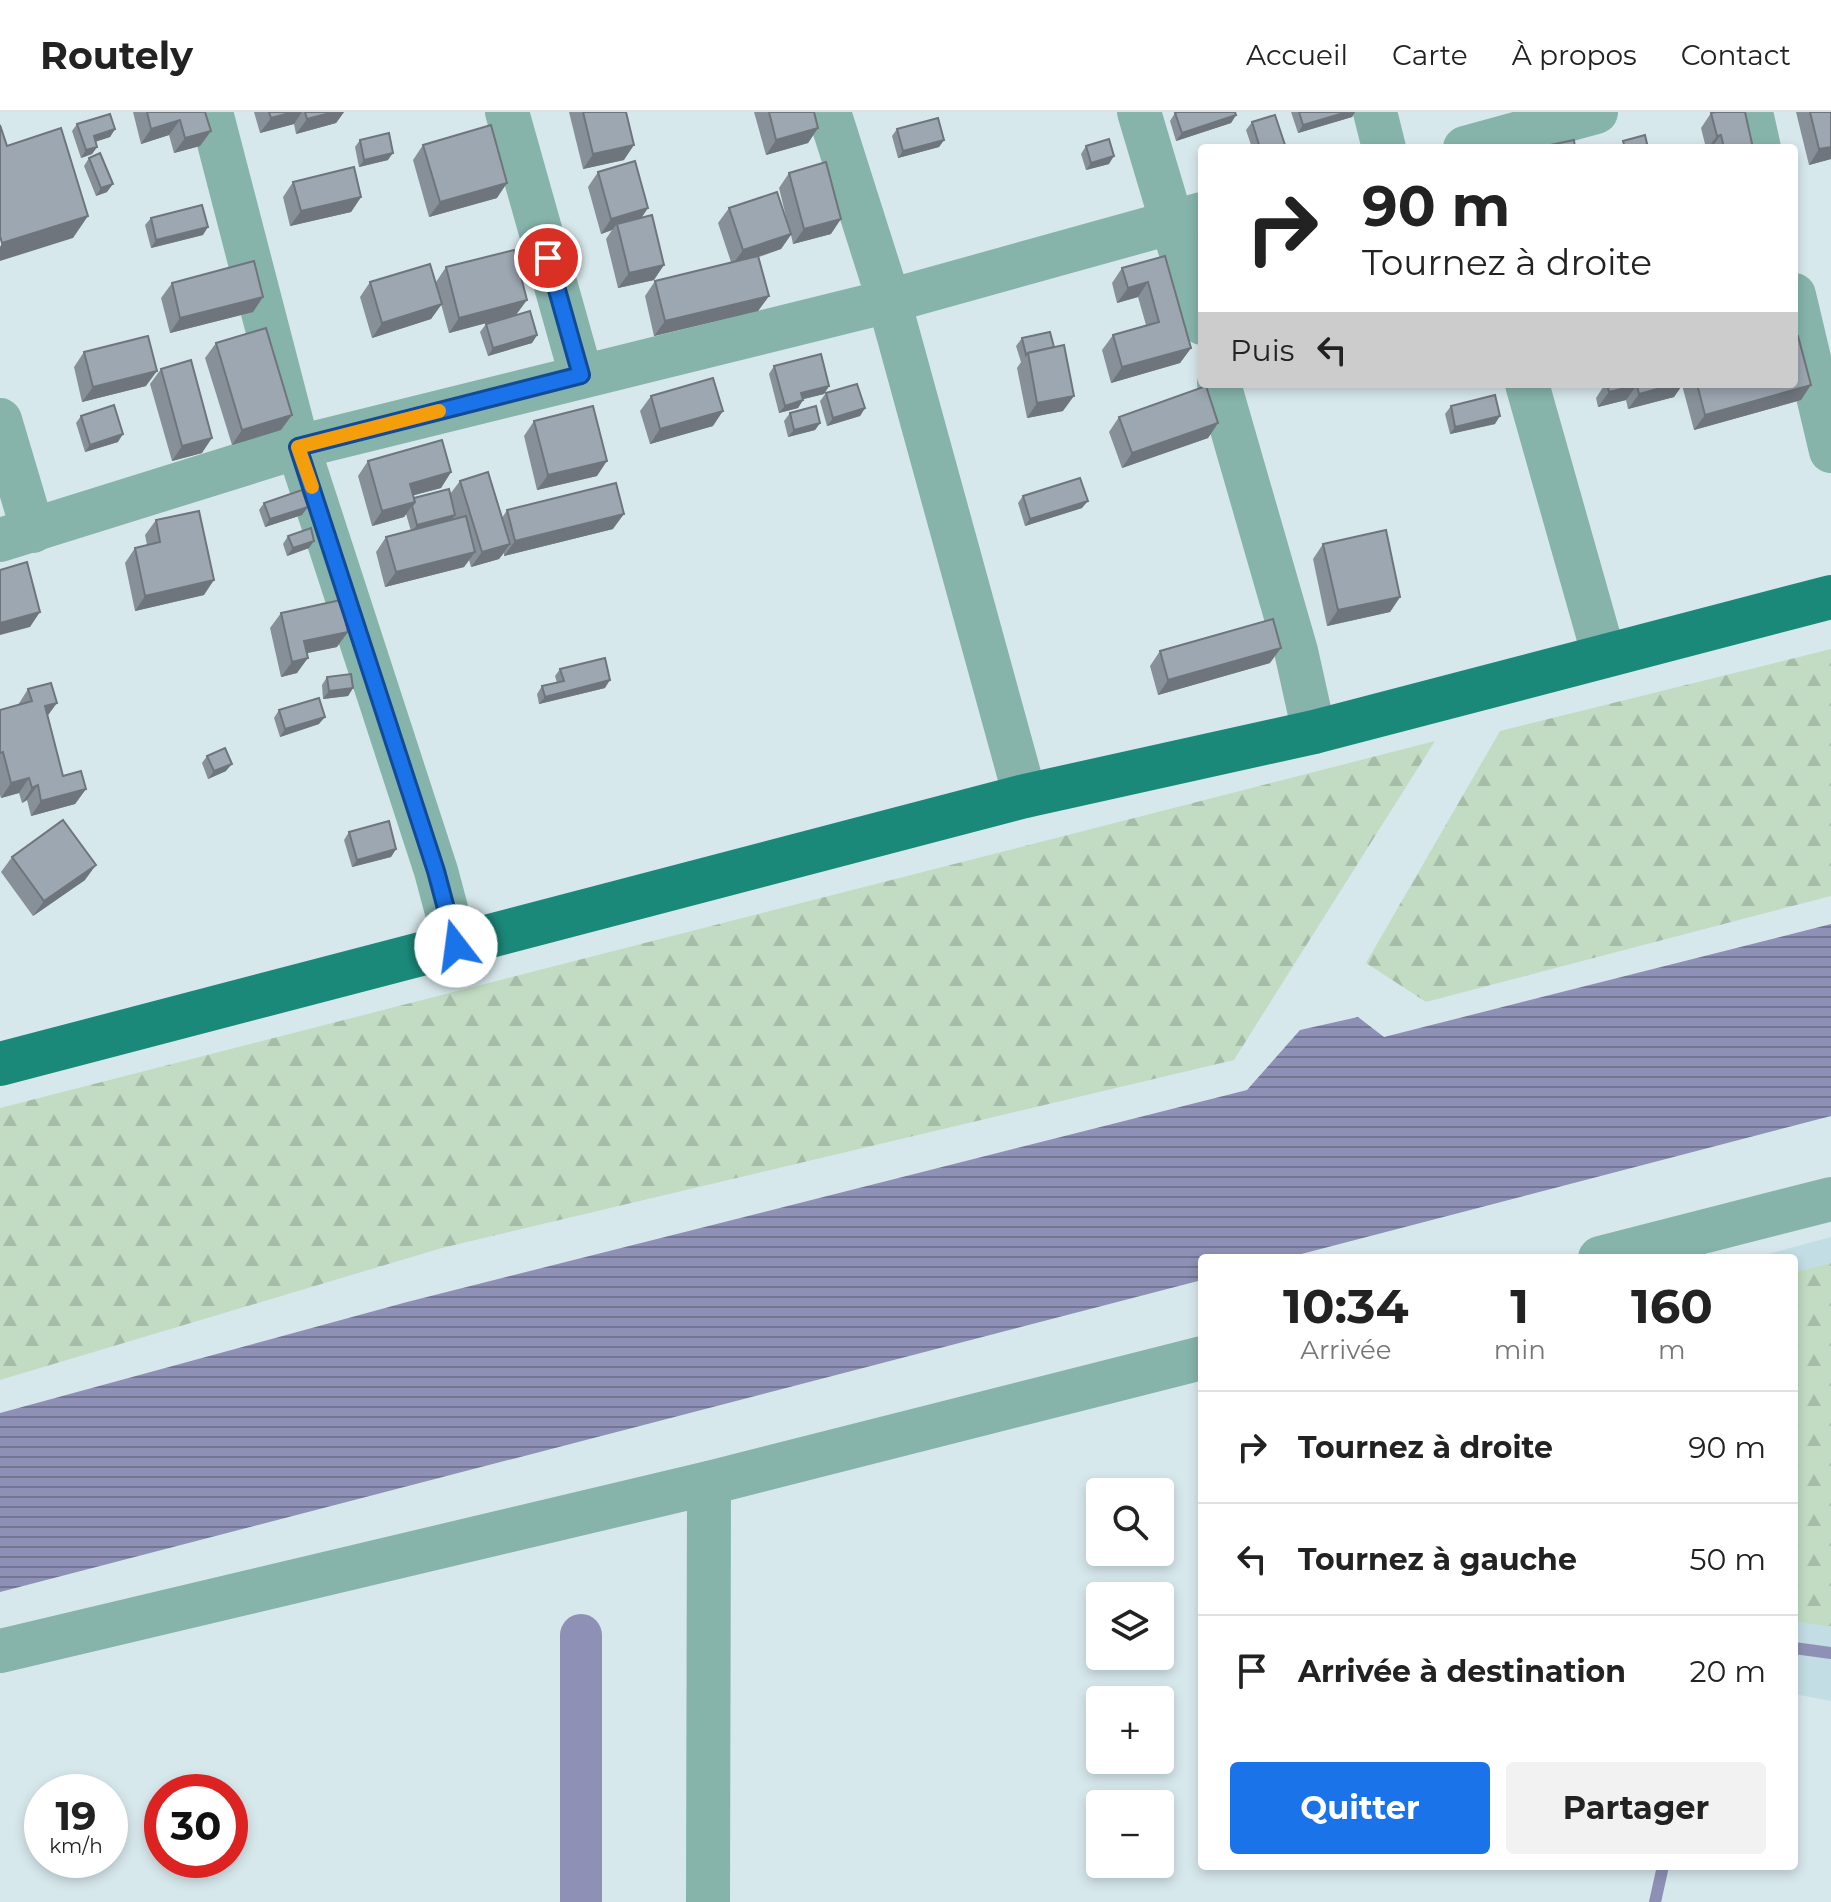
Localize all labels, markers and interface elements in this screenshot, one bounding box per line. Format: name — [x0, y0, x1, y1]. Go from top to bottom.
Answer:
text: Routely — [40, 32, 193, 79]
text: Accueil — [1246, 38, 1348, 72]
text: Carte — [1392, 38, 1468, 72]
text: À propos — [1512, 38, 1637, 72]
text: Contact — [1681, 38, 1791, 72]
text: 90 m — [1362, 172, 1510, 240]
icon: right — [1230, 176, 1334, 280]
pin — [514, 224, 582, 292]
icon: arrive — [526, 236, 570, 280]
text: Tournez à droite — [1362, 240, 1652, 284]
icon: left — [1310, 328, 1354, 372]
text: Puis — [1230, 332, 1294, 369]
position arrow — [414, 904, 498, 988]
text: 10:34 — [1283, 1277, 1409, 1335]
text: 1 — [1510, 1277, 1529, 1335]
text: 160 — [1631, 1277, 1713, 1335]
text: Arrivée — [1300, 1334, 1391, 1366]
text: min — [1494, 1334, 1546, 1366]
text: m — [1658, 1334, 1686, 1366]
icon: right — [1230, 1425, 1274, 1469]
text: Tournez à droite — [1298, 1429, 1553, 1466]
text: 90 m — [1688, 1429, 1766, 1466]
map controls — [1086, 1478, 1174, 1878]
button: search — [1086, 1478, 1174, 1566]
icon: left — [1230, 1537, 1274, 1581]
text: Tournez à gauche — [1298, 1541, 1577, 1578]
text: 50 m — [1689, 1541, 1766, 1578]
button: layers — [1086, 1582, 1174, 1670]
icon: arrive — [1230, 1649, 1274, 1693]
text: Arrivée à destination — [1298, 1653, 1626, 1690]
text: 20 m — [1689, 1653, 1766, 1690]
button: + — [1086, 1686, 1174, 1774]
button: Quitter — [1230, 1762, 1490, 1854]
button: Partager — [1506, 1762, 1766, 1854]
speed limit sign: 30 — [144, 1774, 248, 1878]
button: − — [1086, 1790, 1174, 1878]
text: 19 — [55, 1791, 97, 1840]
text: km/h — [49, 1834, 103, 1858]

